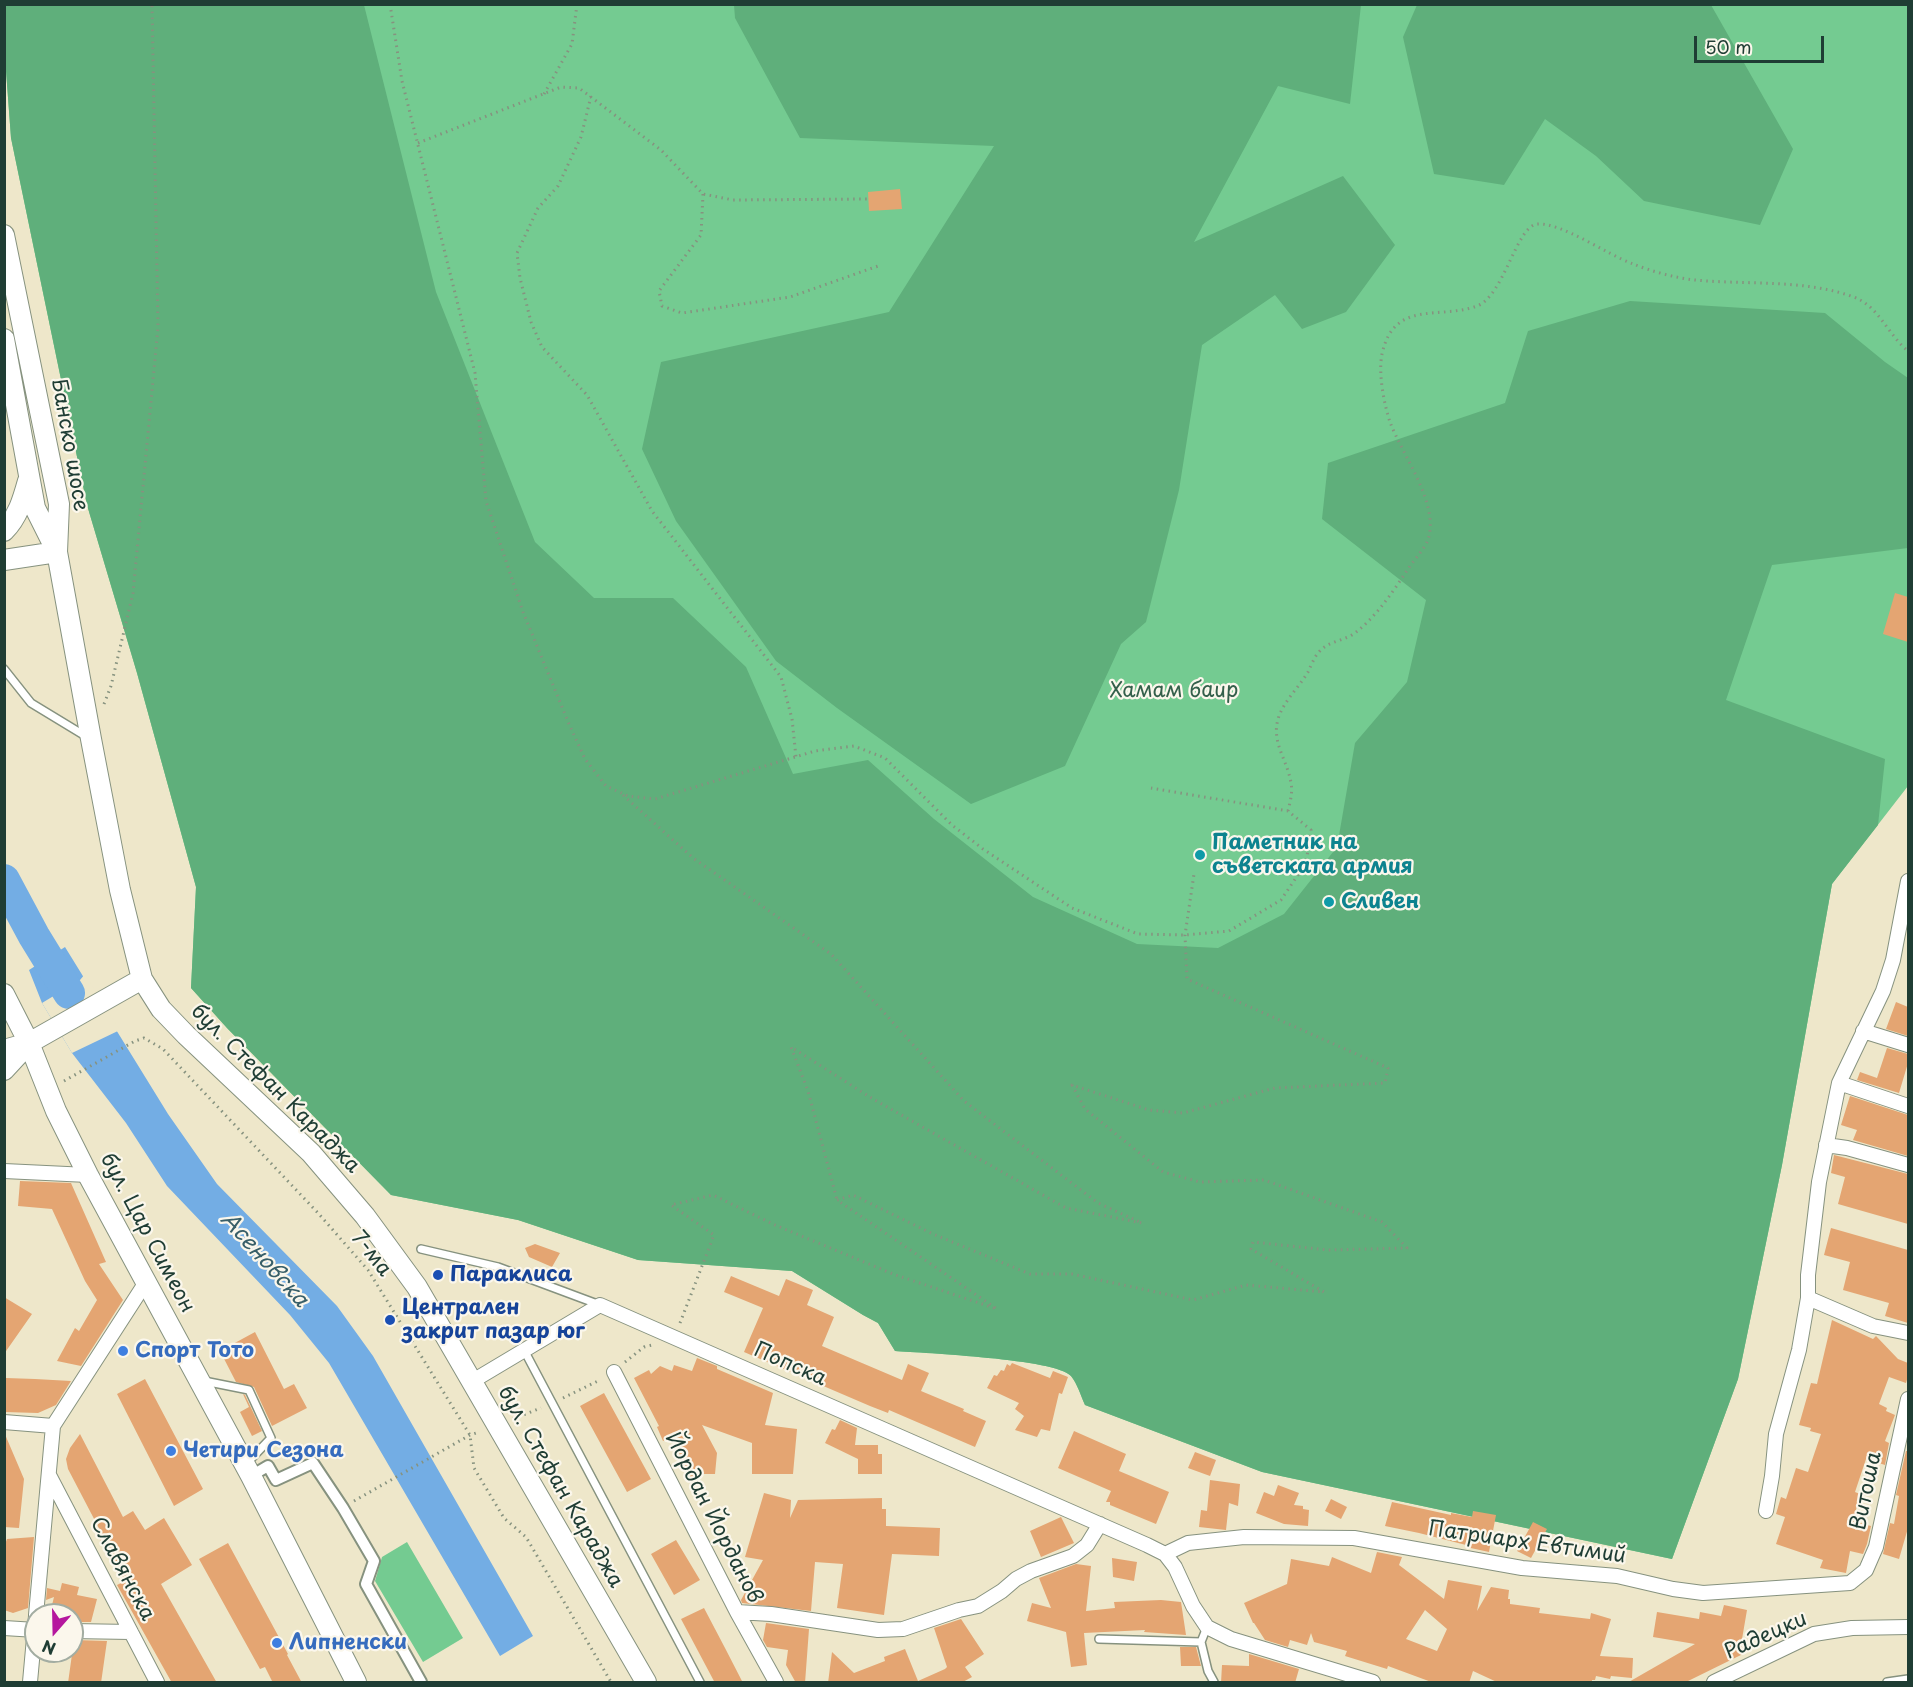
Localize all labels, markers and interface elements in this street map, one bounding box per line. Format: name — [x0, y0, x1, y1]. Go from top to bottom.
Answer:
scale bar — [1697, 24, 1828, 62]
text: 50 m — [1705, 33, 1752, 60]
street label: Банско шосе — [45, 377, 93, 513]
park label: Хамам баир — [1110, 678, 1238, 704]
place label: Паметник на съветската армия — [1212, 830, 1413, 880]
marker: Паметник на съветската армия — [1193, 848, 1207, 862]
place label: Сливен — [1341, 889, 1419, 915]
marker: Сливен — [1322, 895, 1336, 909]
street label: бул. Стефан Караджа — [185, 999, 365, 1179]
street label: бул. Цар Симеон — [94, 1149, 200, 1317]
water label: Асеновска — [215, 1207, 313, 1313]
street label: 7-ма — [345, 1226, 397, 1282]
place label: Параклиса — [450, 1262, 572, 1288]
marker: Параклиса — [431, 1268, 445, 1282]
place label: Централен закрит пазар юг — [402, 1295, 585, 1345]
marker: Централен закрит пазар юг — [383, 1313, 397, 1327]
place label: Спорт Тото — [135, 1338, 254, 1364]
street label: Попска — [750, 1338, 830, 1392]
marker: Спорт Тото — [116, 1344, 130, 1358]
street label: бул. Стефан Караджа — [492, 1381, 628, 1593]
street label: Йордан Йорданов — [659, 1428, 767, 1608]
place label: Четири Сезона — [183, 1438, 344, 1464]
marker: Четири Сезона — [164, 1444, 178, 1458]
street label: Витоша — [1846, 1449, 1888, 1533]
street label: Славянска — [84, 1513, 160, 1625]
street label: Патриарх Евтимий — [1427, 1517, 1627, 1569]
north arrow — [24, 1603, 84, 1663]
street label: Радецки — [1721, 1607, 1811, 1665]
place label: Липненски — [289, 1630, 407, 1656]
text: N — [38, 1635, 59, 1661]
marker: Липненски — [270, 1636, 284, 1650]

